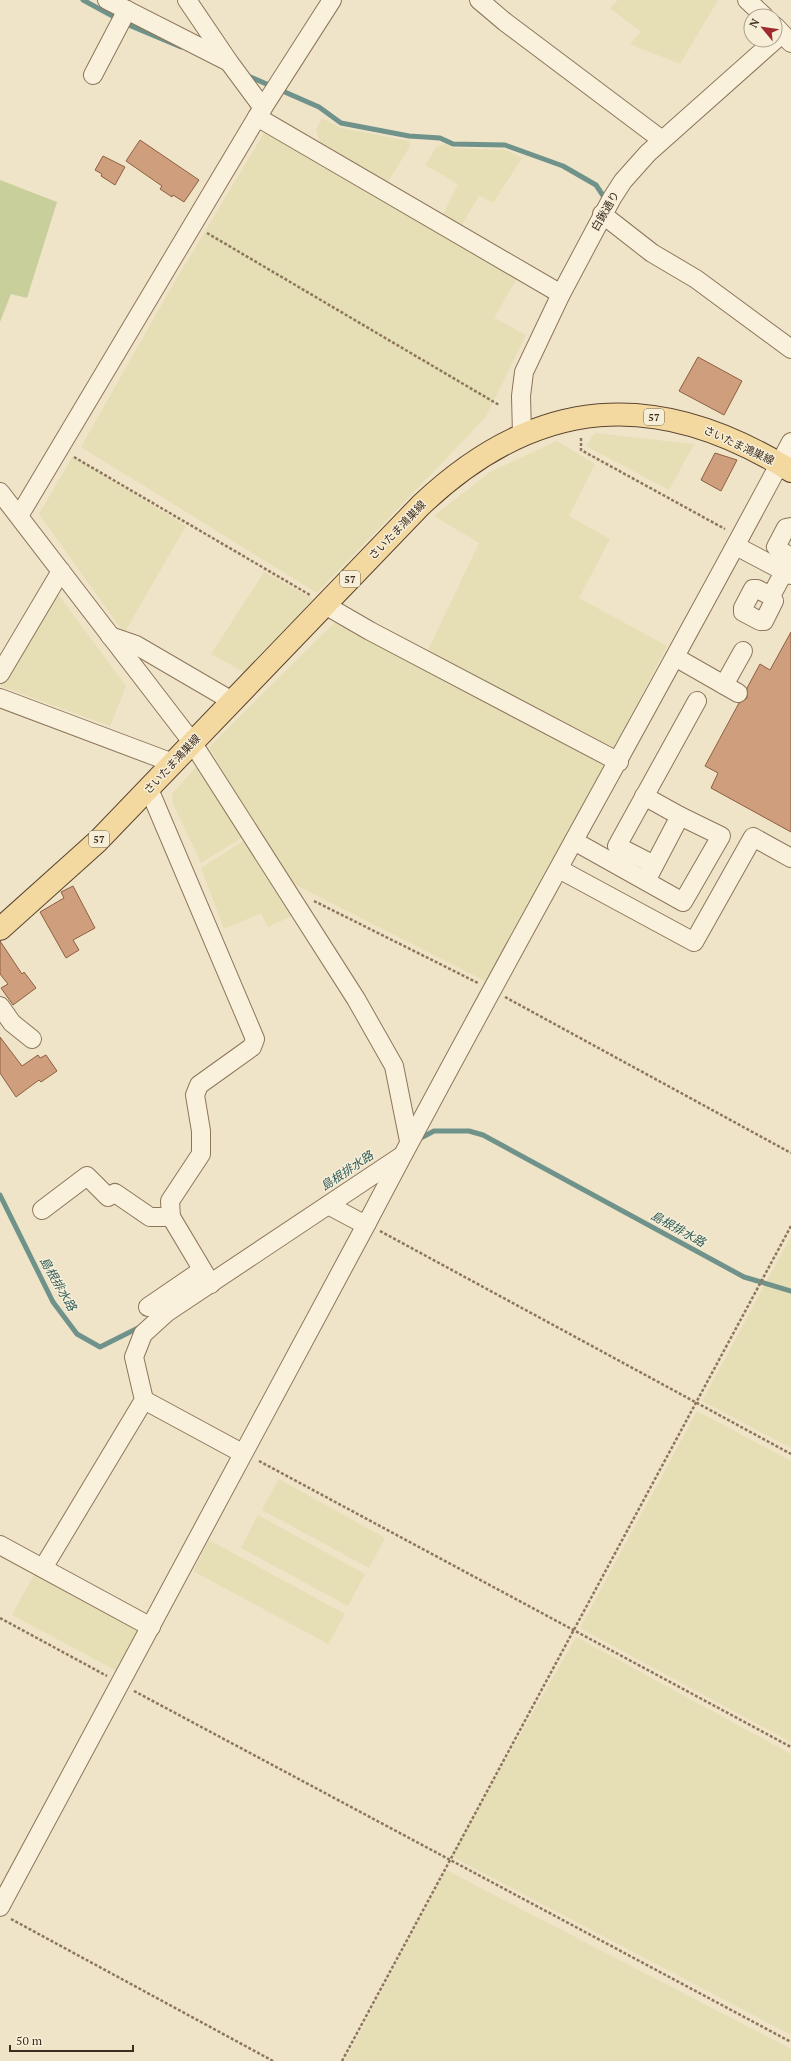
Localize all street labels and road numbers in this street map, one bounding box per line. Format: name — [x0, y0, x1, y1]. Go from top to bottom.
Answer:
street label: 白鍬通り — [588, 188, 622, 234]
road number: 57 — [644, 409, 664, 425]
street label: さいたま鴻巣線 — [701, 422, 777, 468]
street label: さいたま鴻巣線 — [365, 498, 429, 562]
road number: 57 — [340, 571, 360, 587]
street label: さいたま鴻巣線 — [141, 731, 203, 797]
road number: 57 — [89, 831, 109, 847]

